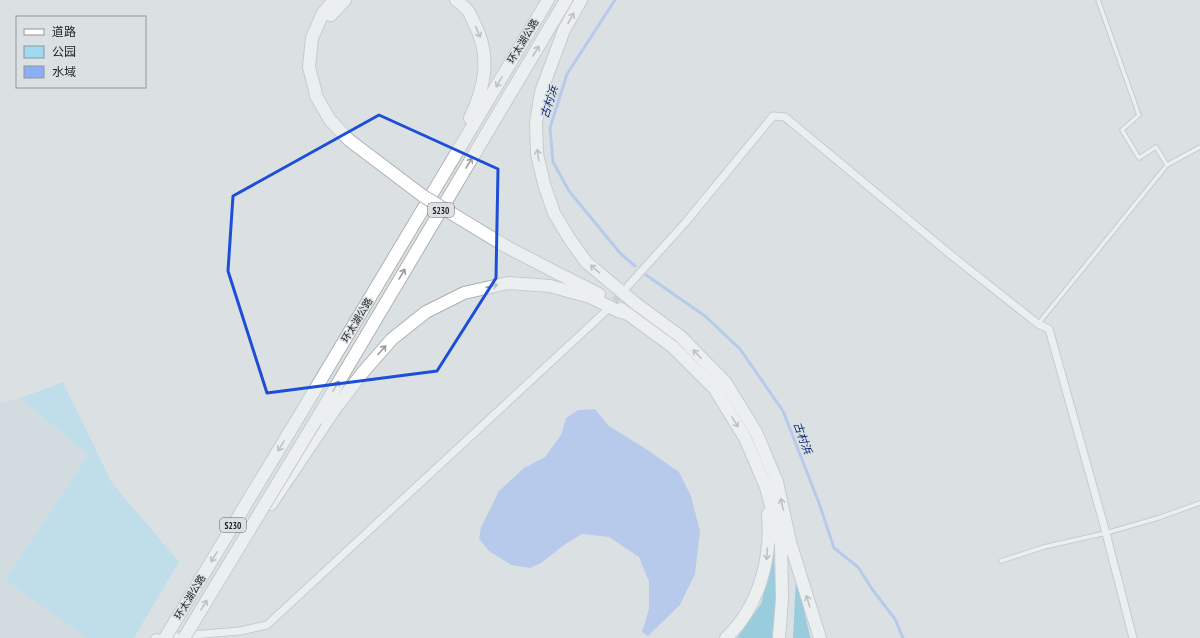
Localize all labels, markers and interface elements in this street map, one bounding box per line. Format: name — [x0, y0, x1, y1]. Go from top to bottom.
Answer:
one-way arrow — [568, 12, 576, 24]
legend — [16, 16, 146, 88]
street label: 环太湖公路 — [505, 16, 541, 66]
text: 道路 — [52, 24, 76, 39]
one-way arrow — [475, 25, 482, 37]
text: 公园 — [52, 44, 76, 59]
one-way arrow — [532, 45, 540, 57]
text: 水域 — [52, 64, 76, 79]
one-way arrow — [495, 76, 503, 88]
water label: 古村浜 — [537, 83, 561, 120]
one-way arrow — [534, 149, 542, 162]
one-way arrow — [465, 158, 473, 169]
road number: S230 — [428, 203, 454, 217]
one-way arrow — [590, 264, 600, 273]
one-way arrow — [399, 268, 407, 280]
one-way arrow — [485, 282, 498, 290]
street label: 环太湖公路 — [339, 295, 375, 345]
one-way arrow — [377, 346, 386, 356]
one-way arrow — [692, 349, 702, 359]
one-way arrow — [333, 380, 341, 392]
one-way arrow — [731, 417, 740, 428]
water label: 古村浜 — [791, 420, 816, 457]
one-way arrow — [277, 440, 285, 451]
one-way arrow — [778, 498, 786, 511]
road number: S230 — [220, 518, 246, 532]
one-way arrow — [763, 547, 770, 560]
one-way arrow — [209, 551, 217, 563]
street label: 环太湖公路 — [172, 572, 208, 622]
one-way arrow — [804, 595, 811, 608]
one-way arrow — [201, 599, 209, 611]

